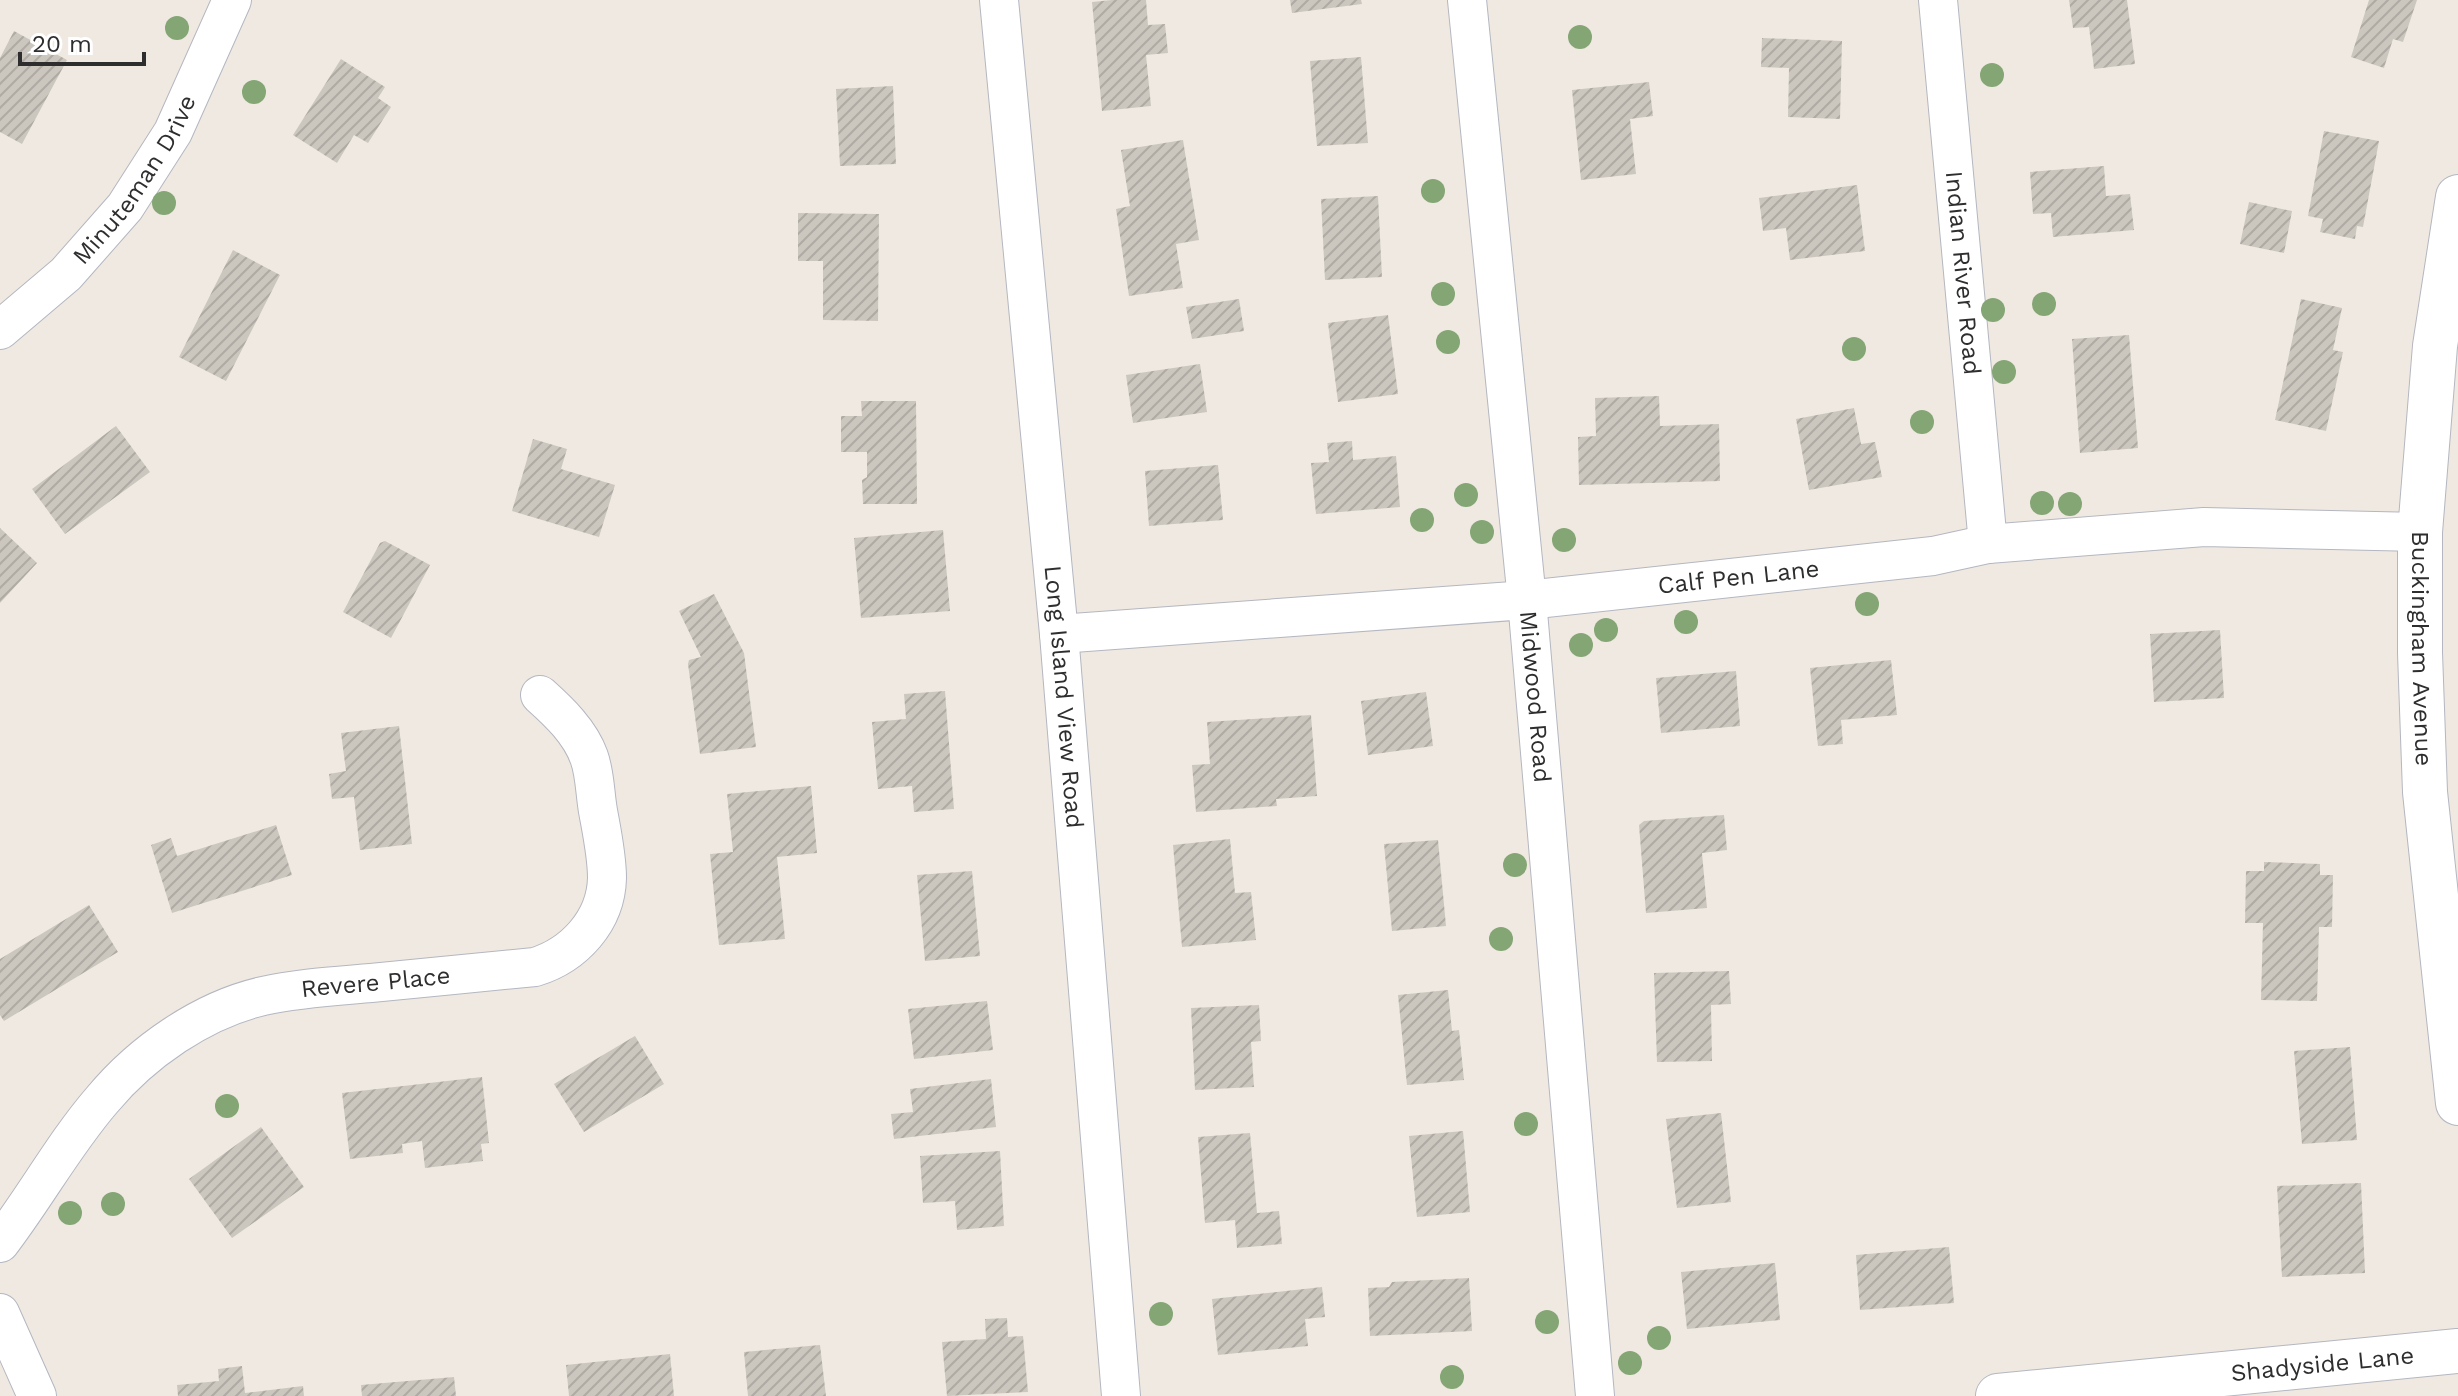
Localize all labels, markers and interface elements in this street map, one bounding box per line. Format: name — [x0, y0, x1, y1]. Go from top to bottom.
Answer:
scale bar — [20, 16, 144, 66]
text: 20 m — [32, 30, 92, 58]
street label: Minuteman Drive — [67, 91, 202, 270]
street label: Indian River Road — [1940, 170, 1986, 376]
street label: Buckingham Avenue — [2406, 531, 2438, 767]
street label: Calf Pen Lane — [1656, 554, 1821, 600]
street label: Long Island View Road — [1039, 564, 1089, 830]
street label: Midwood Road — [1514, 610, 1557, 784]
street label: Revere Place — [299, 961, 452, 1003]
street label: Shadyside Lane — [2230, 1341, 2415, 1387]

